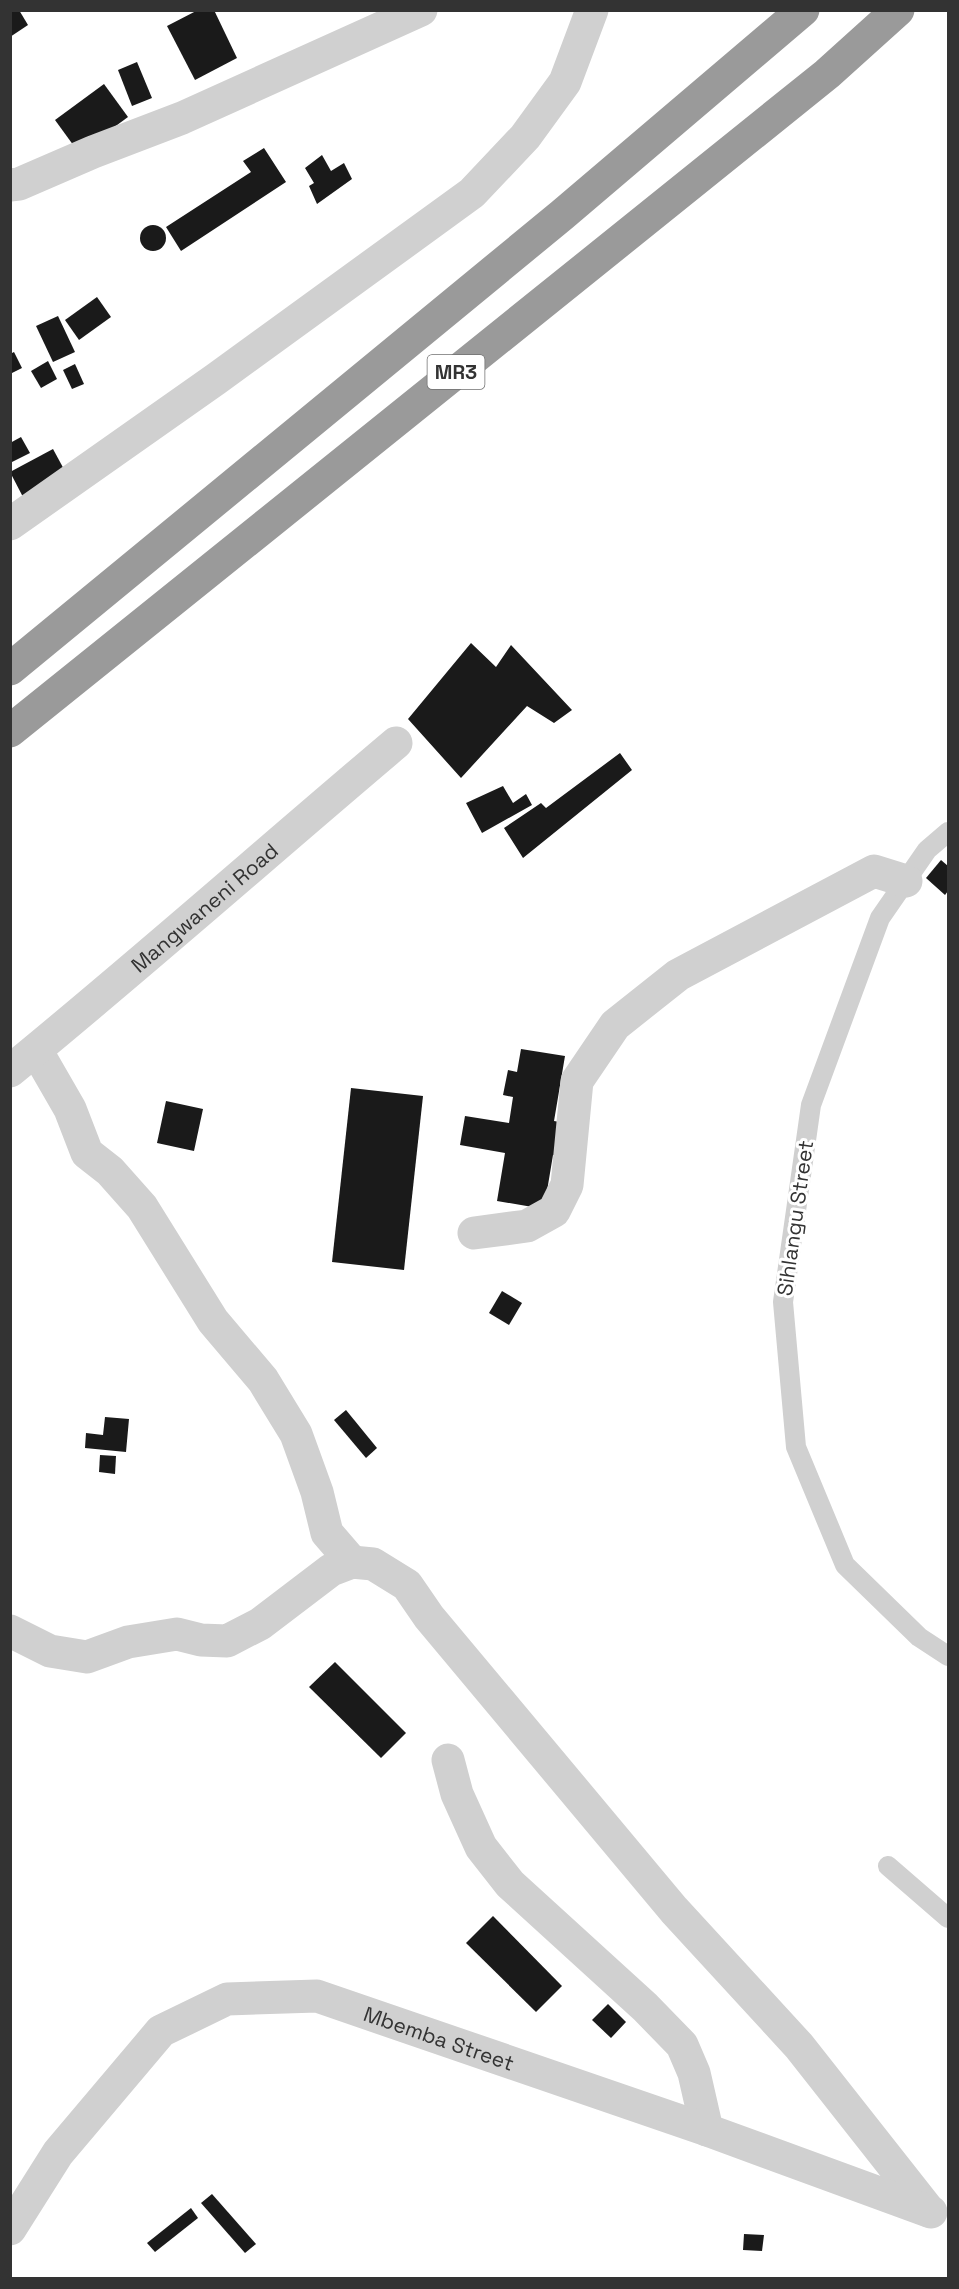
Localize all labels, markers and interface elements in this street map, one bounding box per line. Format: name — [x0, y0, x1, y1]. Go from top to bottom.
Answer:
road number: MR3 — [428, 355, 484, 389]
street label: Mangwaneni Road — [125, 837, 283, 978]
street label: Sihlangu Street — [771, 1138, 819, 1298]
street label: Mbemba Street — [360, 2000, 518, 2076]

